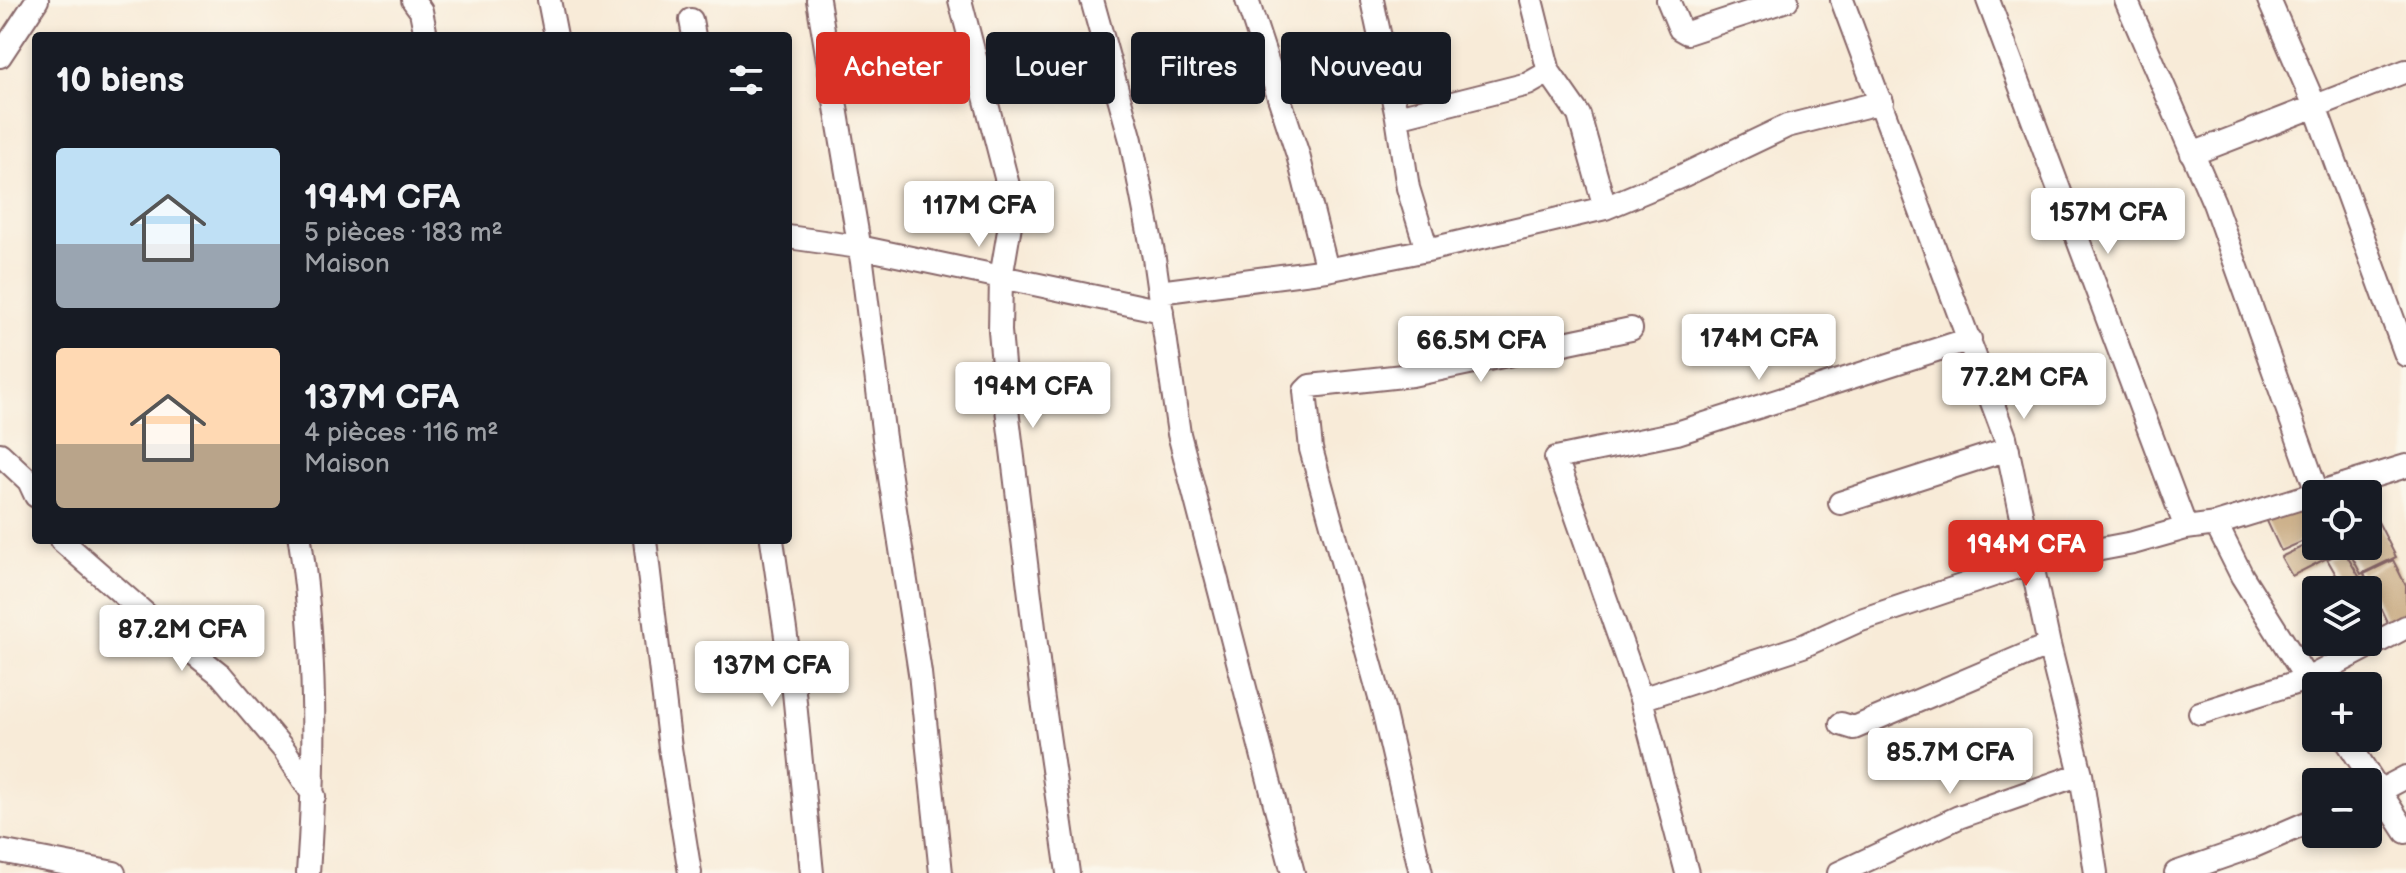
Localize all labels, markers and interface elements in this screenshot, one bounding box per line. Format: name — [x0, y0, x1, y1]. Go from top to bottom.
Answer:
chip: Acheter — [816, 32, 970, 104]
chip: Louer — [986, 32, 1115, 104]
chip: Filtres — [1131, 32, 1265, 104]
chip: Nouveau — [1281, 32, 1451, 104]
icon: filters — [724, 58, 768, 102]
text: 10 biens — [56, 60, 184, 101]
text: 194M CFA — [304, 177, 460, 218]
icon: home — [120, 180, 216, 276]
pin: 117M CFA — [896, 181, 1062, 249]
pin: 157M CFA — [2025, 188, 2191, 256]
text: 117M CFA — [922, 191, 1036, 222]
text: 157M CFA — [2049, 198, 2167, 229]
text: 5 pièces · 183 m² — [304, 218, 503, 249]
text: Maison — [304, 249, 390, 280]
pin: 174M CFA — [1676, 314, 1842, 382]
pin: 66.5M CFA — [1389, 316, 1573, 384]
text: 174M CFA — [1700, 324, 1818, 355]
text: 66.5M CFA — [1416, 326, 1546, 357]
pin: 77.2M CFA — [1932, 353, 2116, 421]
pin: 194M CFA — [950, 362, 1116, 430]
text: 77.2M CFA — [1960, 363, 2088, 394]
text: 194M CFA — [973, 372, 1093, 403]
text: 137M CFA — [304, 377, 459, 418]
icon: home — [120, 380, 216, 476]
text: 4 pièces · 116 m² — [304, 418, 499, 449]
text: Maison — [304, 449, 390, 480]
map controls — [2302, 480, 2382, 848]
button: locate — [2302, 480, 2382, 560]
pin: 194M CFA — [1943, 520, 2109, 588]
text: 194M CFA — [1966, 530, 2086, 561]
button: layers — [2302, 576, 2382, 656]
pin: 87.2M CFA — [90, 605, 274, 673]
text: 87.2M CFA — [117, 615, 247, 646]
pin: 137M CFA — [689, 641, 855, 709]
text: 137M CFA — [713, 651, 831, 682]
button: + — [2302, 672, 2382, 752]
pin: 85.7M CFA — [1858, 728, 2042, 796]
text: 85.7M CFA — [1886, 738, 2014, 769]
button: − — [2302, 768, 2382, 848]

